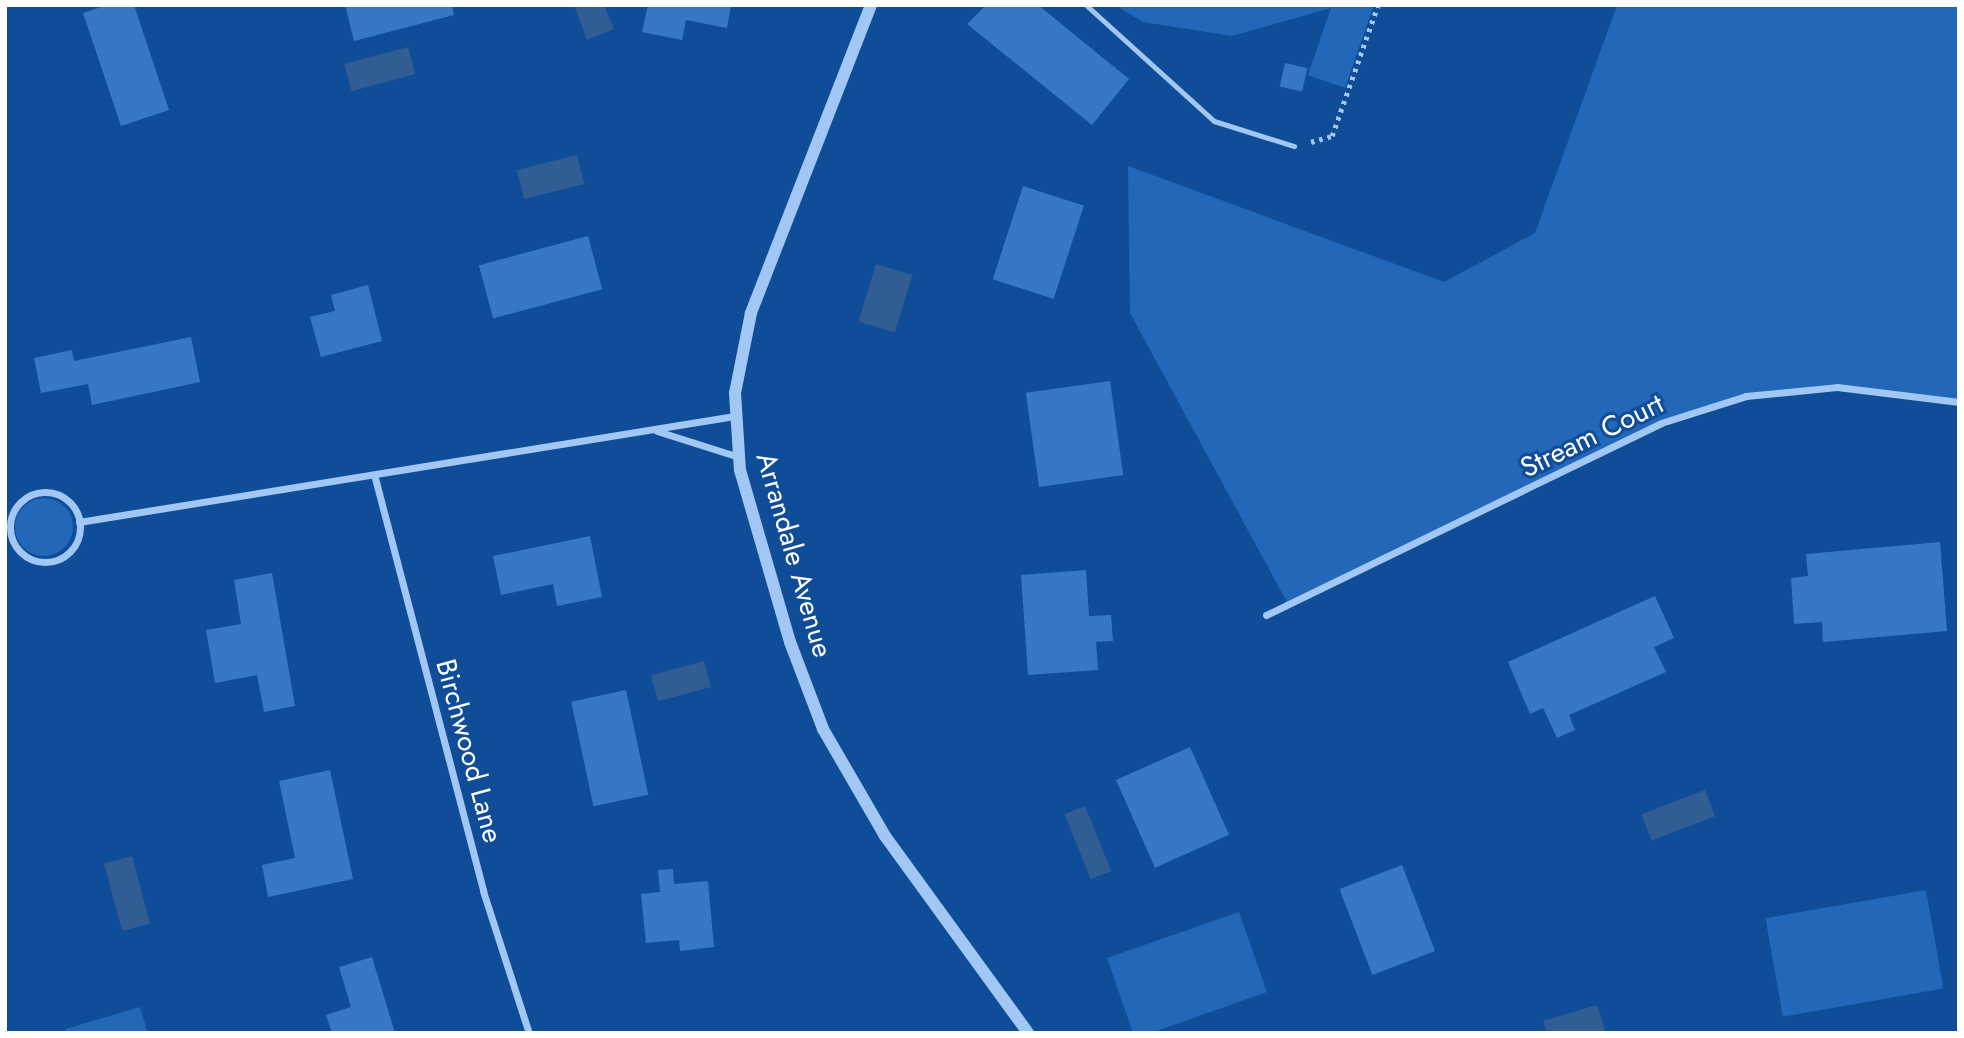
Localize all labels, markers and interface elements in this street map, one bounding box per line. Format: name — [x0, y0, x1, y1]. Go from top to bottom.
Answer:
street label: Stream Court — [1515, 387, 1669, 485]
street label: Arrandale Avenue — [749, 449, 839, 661]
street label: Birchwood Lane — [428, 655, 510, 847]

